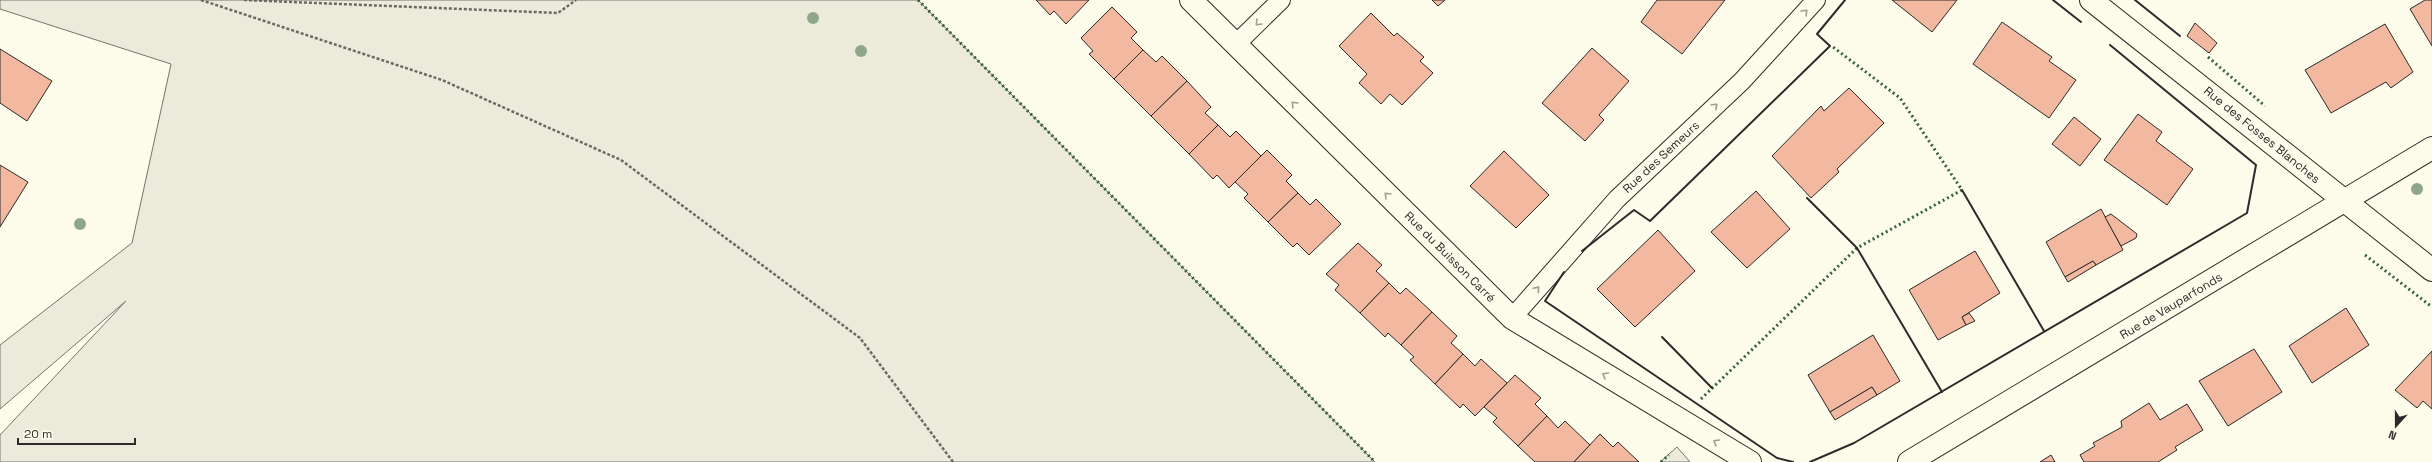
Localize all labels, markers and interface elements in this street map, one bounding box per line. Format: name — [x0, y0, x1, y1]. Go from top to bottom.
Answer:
one-way arrow — [1800, 9, 1808, 17]
one-way arrow — [1255, 18, 1263, 26]
street label: Rue des Fosses Blanches — [2200, 83, 2324, 187]
one-way arrow — [1292, 101, 1299, 109]
one-way arrow — [1710, 103, 1718, 110]
street label: Rue des Semeurs — [1619, 117, 1703, 197]
one-way arrow — [1384, 193, 1392, 200]
street label: Rue du Buisson Carré — [1401, 208, 1499, 306]
street label: Rue de Vauparfonds — [2117, 269, 2225, 343]
one-way arrow — [1533, 286, 1540, 294]
one-way arrow — [1602, 372, 1609, 379]
north arrow — [2376, 406, 2416, 446]
scale bar — [18, 420, 135, 446]
text: 20 m — [24, 426, 52, 442]
text: N — [2386, 427, 2398, 443]
one-way arrow — [1713, 439, 1720, 446]

